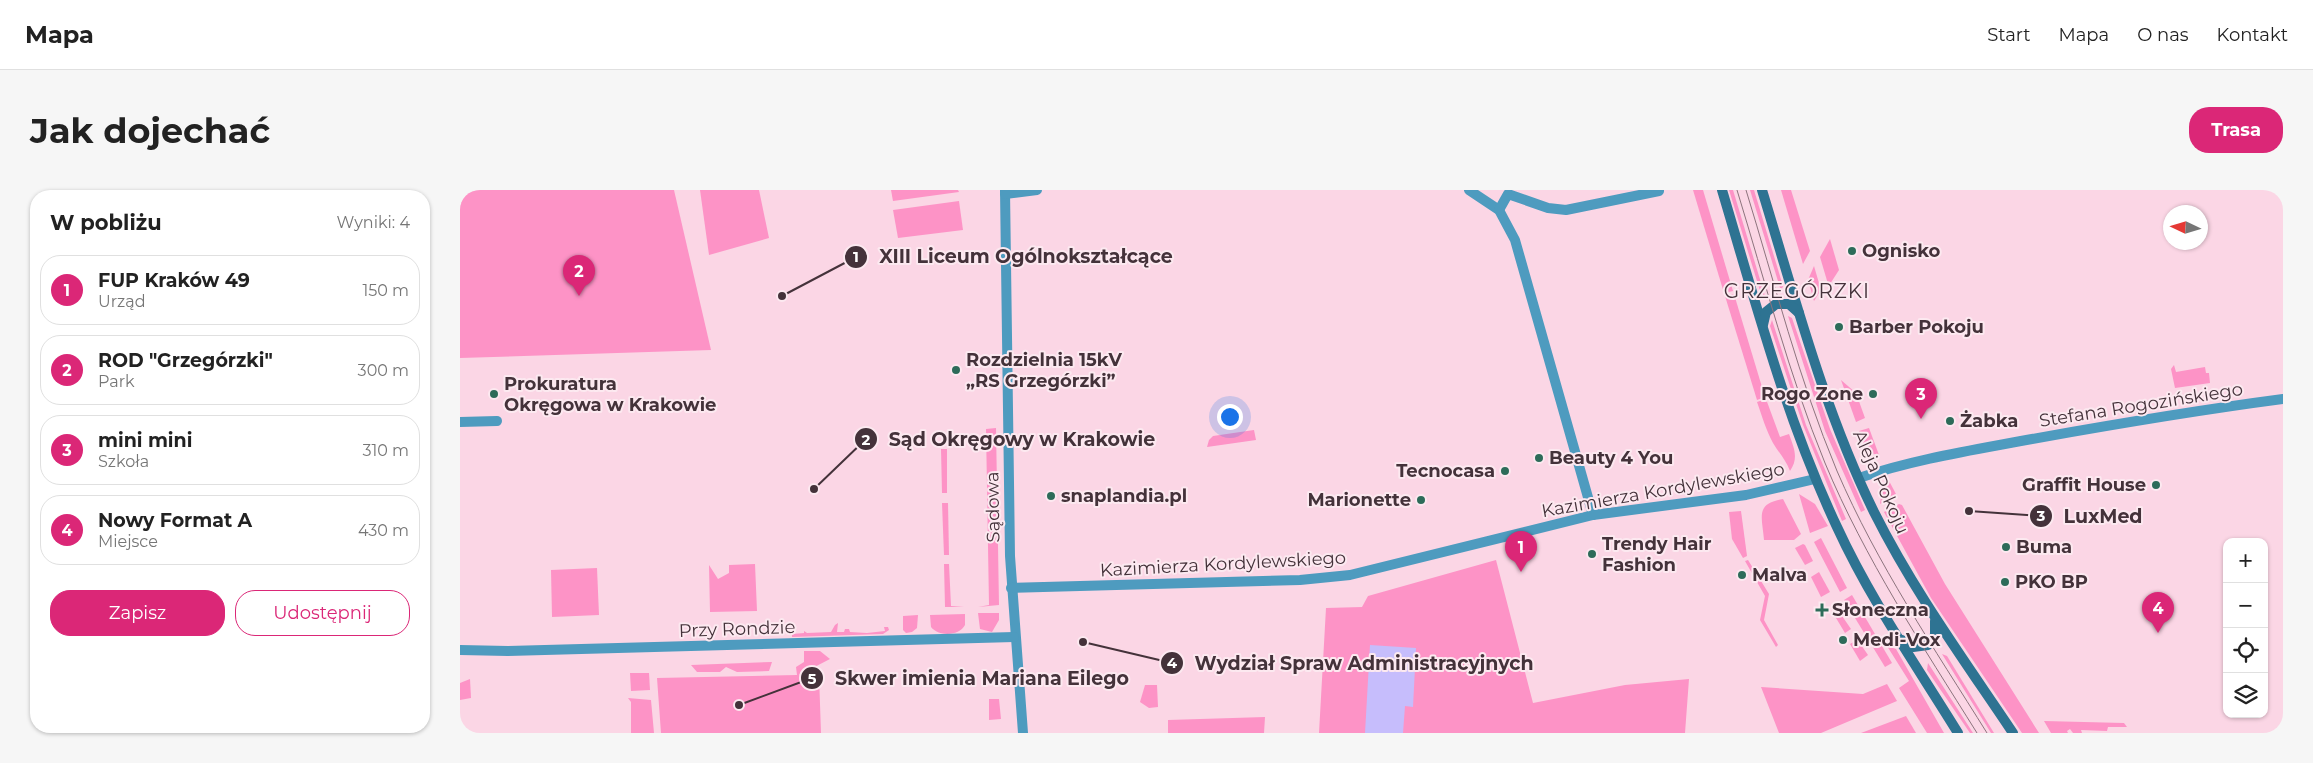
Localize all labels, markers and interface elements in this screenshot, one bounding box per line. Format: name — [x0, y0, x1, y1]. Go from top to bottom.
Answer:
text: Mapa — [25, 20, 94, 49]
text: Start — [1987, 24, 2031, 46]
text: Mapa — [2059, 24, 2109, 46]
text: O nas — [2137, 24, 2189, 46]
text: Kontakt — [2217, 24, 2288, 46]
button: Trasa — [2189, 107, 2283, 153]
text: Jak dojechać — [30, 109, 270, 152]
north arrow — [2163, 205, 2208, 250]
text: W pobliżu — [50, 210, 162, 235]
text: Wyniki: 4 — [336, 213, 410, 232]
callout: XIII Liceum Ogólnokształcące — [844, 240, 1182, 274]
place label: Ognisko — [1862, 240, 1941, 262]
text: XIII Liceum Ogólnokształcące — [879, 245, 1173, 268]
marker: Ognisko — [1846, 245, 1858, 257]
text: 1 — [853, 247, 859, 266]
pin: 2 — [563, 255, 595, 296]
text: FUP Kraków 49 — [98, 269, 250, 292]
district label: GRZEGÓRZKI — [1724, 279, 1870, 303]
text: 1 — [64, 281, 70, 300]
text: 150 m — [362, 281, 409, 300]
text: Urząd — [98, 292, 146, 311]
place label: Barber Pokoju — [1849, 316, 1984, 338]
marker: Barber Pokoju — [1833, 321, 1845, 333]
text: ROD "Grzegórzki" — [98, 349, 273, 372]
place label: Rozdzielnia 15kV „RS Grzegórzki” — [966, 349, 1122, 392]
text: 2 — [62, 361, 72, 380]
text: 300 m — [358, 361, 409, 380]
marker: Rozdzielnia 15kV „RS Grzegórzki” — [950, 364, 962, 376]
text: Park — [98, 372, 135, 391]
place label: Prokuratura Okręgowa w Krakowie — [504, 373, 716, 416]
pin: 3 — [1905, 378, 1937, 419]
street label: Stefana Rogozińskiego — [2038, 378, 2244, 432]
place label: Rogo Zone — [1761, 383, 1863, 405]
marker: Prokuratura Okręgowa w Krakowie — [488, 388, 500, 400]
marker: Rogo Zone — [1867, 388, 1879, 400]
your location — [1217, 404, 1243, 430]
place label: Żabka — [1960, 410, 2018, 432]
marker: Żabka — [1944, 415, 1956, 427]
callout: Sąd Okręgowy w Krakowie — [854, 422, 1165, 456]
street label: Aleja Pokoju — [1848, 427, 1914, 537]
text: Sąd Okręgowy w Krakowie — [889, 428, 1155, 451]
text: mini mini — [98, 429, 192, 452]
text: 2 — [862, 430, 871, 449]
text: 3 — [62, 441, 72, 460]
text: 310 m — [362, 441, 409, 460]
place label: Beauty 4 You — [1549, 447, 1673, 469]
text: Szkoła — [98, 452, 149, 471]
marker: Beauty 4 You — [1533, 452, 1545, 464]
street label: Kazimierza Kordylewskiego — [1540, 458, 1786, 522]
place label: Tecnocasa — [1396, 460, 1495, 482]
marker: Tecnocasa — [1499, 465, 1511, 477]
street label: Sądowa — [981, 471, 1005, 543]
place label: Graffit House — [2022, 474, 2146, 496]
marker: Graffit House — [2150, 479, 2162, 491]
place label: snaplandia.pl — [1061, 485, 1187, 507]
place label: Marionette — [1307, 489, 1411, 511]
marker: snaplandia.pl — [1045, 490, 1057, 502]
marker: Marionette — [1415, 494, 1427, 506]
callout: LuxMed — [2028, 499, 2152, 533]
text: LuxMed — [2063, 505, 2143, 528]
text: 3 — [2036, 506, 2046, 525]
text: Nowy Format A — [98, 509, 252, 532]
text: 4 — [61, 521, 73, 540]
text: 430 m — [358, 521, 409, 540]
pin: 1 — [1505, 531, 1537, 572]
text: Miejsce — [98, 532, 158, 551]
place label: Trendy Hair Fashion — [1602, 533, 1712, 576]
place label: Buma — [2016, 536, 2072, 558]
map controls — [2223, 538, 2268, 718]
button: + — [2223, 538, 2268, 583]
marker: Buma — [2000, 541, 2012, 553]
street label: Kazimierza Kordylewskiego — [1099, 547, 1347, 581]
marker: Trendy Hair Fashion — [1586, 548, 1598, 560]
place label: Malva — [1752, 564, 1807, 586]
marker: Malva — [1736, 569, 1748, 581]
place label: PKO BP — [2015, 571, 2088, 593]
marker: PKO BP — [1999, 576, 2011, 588]
button: − — [2223, 583, 2268, 628]
button: Zapisz — [50, 590, 225, 636]
button: Udostępnij — [235, 590, 410, 636]
pin: 4 — [2142, 592, 2174, 633]
place label: Słoneczna — [1832, 599, 1929, 621]
marker: Słoneczna — [1816, 604, 1828, 616]
street label: Przy Rondzie — [678, 616, 796, 642]
button: locate — [2223, 628, 2268, 673]
place label: Medi-Vox — [1853, 629, 1941, 651]
marker: Medi-Vox — [1837, 634, 1849, 646]
callout: Wydział Spraw Administracyjnych — [1159, 646, 1543, 680]
text: Wydział Spraw Administracyjnych — [1194, 652, 1534, 675]
text: 4 — [1167, 653, 1178, 672]
callout: Skwer imienia Mariana Eilego — [800, 661, 1139, 695]
text: Skwer imienia Mariana Eilego — [835, 667, 1129, 690]
text: 5 — [808, 669, 817, 688]
button: layers — [2223, 673, 2268, 718]

